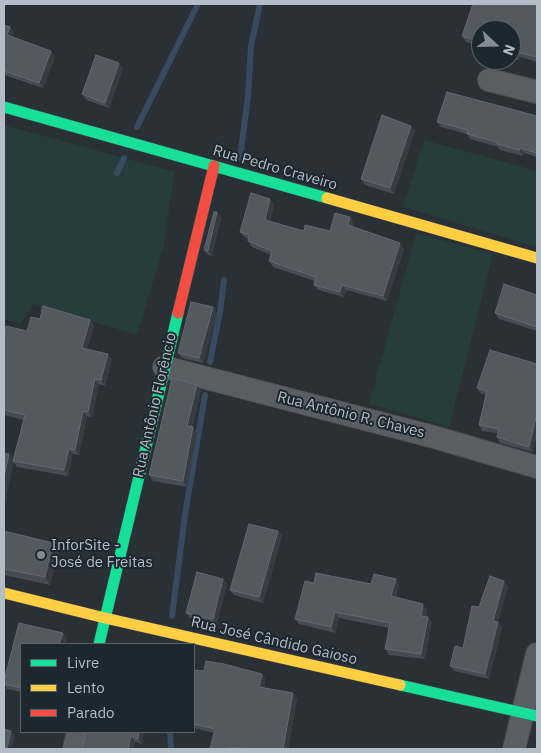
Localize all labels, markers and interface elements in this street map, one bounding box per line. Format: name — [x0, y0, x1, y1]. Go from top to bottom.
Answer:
north arrow — [471, 20, 521, 70]
text: N — [499, 42, 519, 58]
street label: Rua Pedro Craveiro — [211, 142, 339, 194]
street label: Rua Antônio Florêncio — [130, 331, 180, 479]
street label: Rua Antônio R. Chaves — [275, 388, 427, 442]
place label: InforSite - José de Freitas — [51, 537, 153, 572]
marker: InforSite - José de Freitas — [35, 549, 47, 561]
street label: Rua José Cândido Gaioso — [189, 613, 359, 669]
legend — [20, 643, 195, 733]
text: Livre — [67, 653, 99, 672]
text: Lento — [67, 678, 105, 697]
text: Parado — [67, 703, 115, 722]

